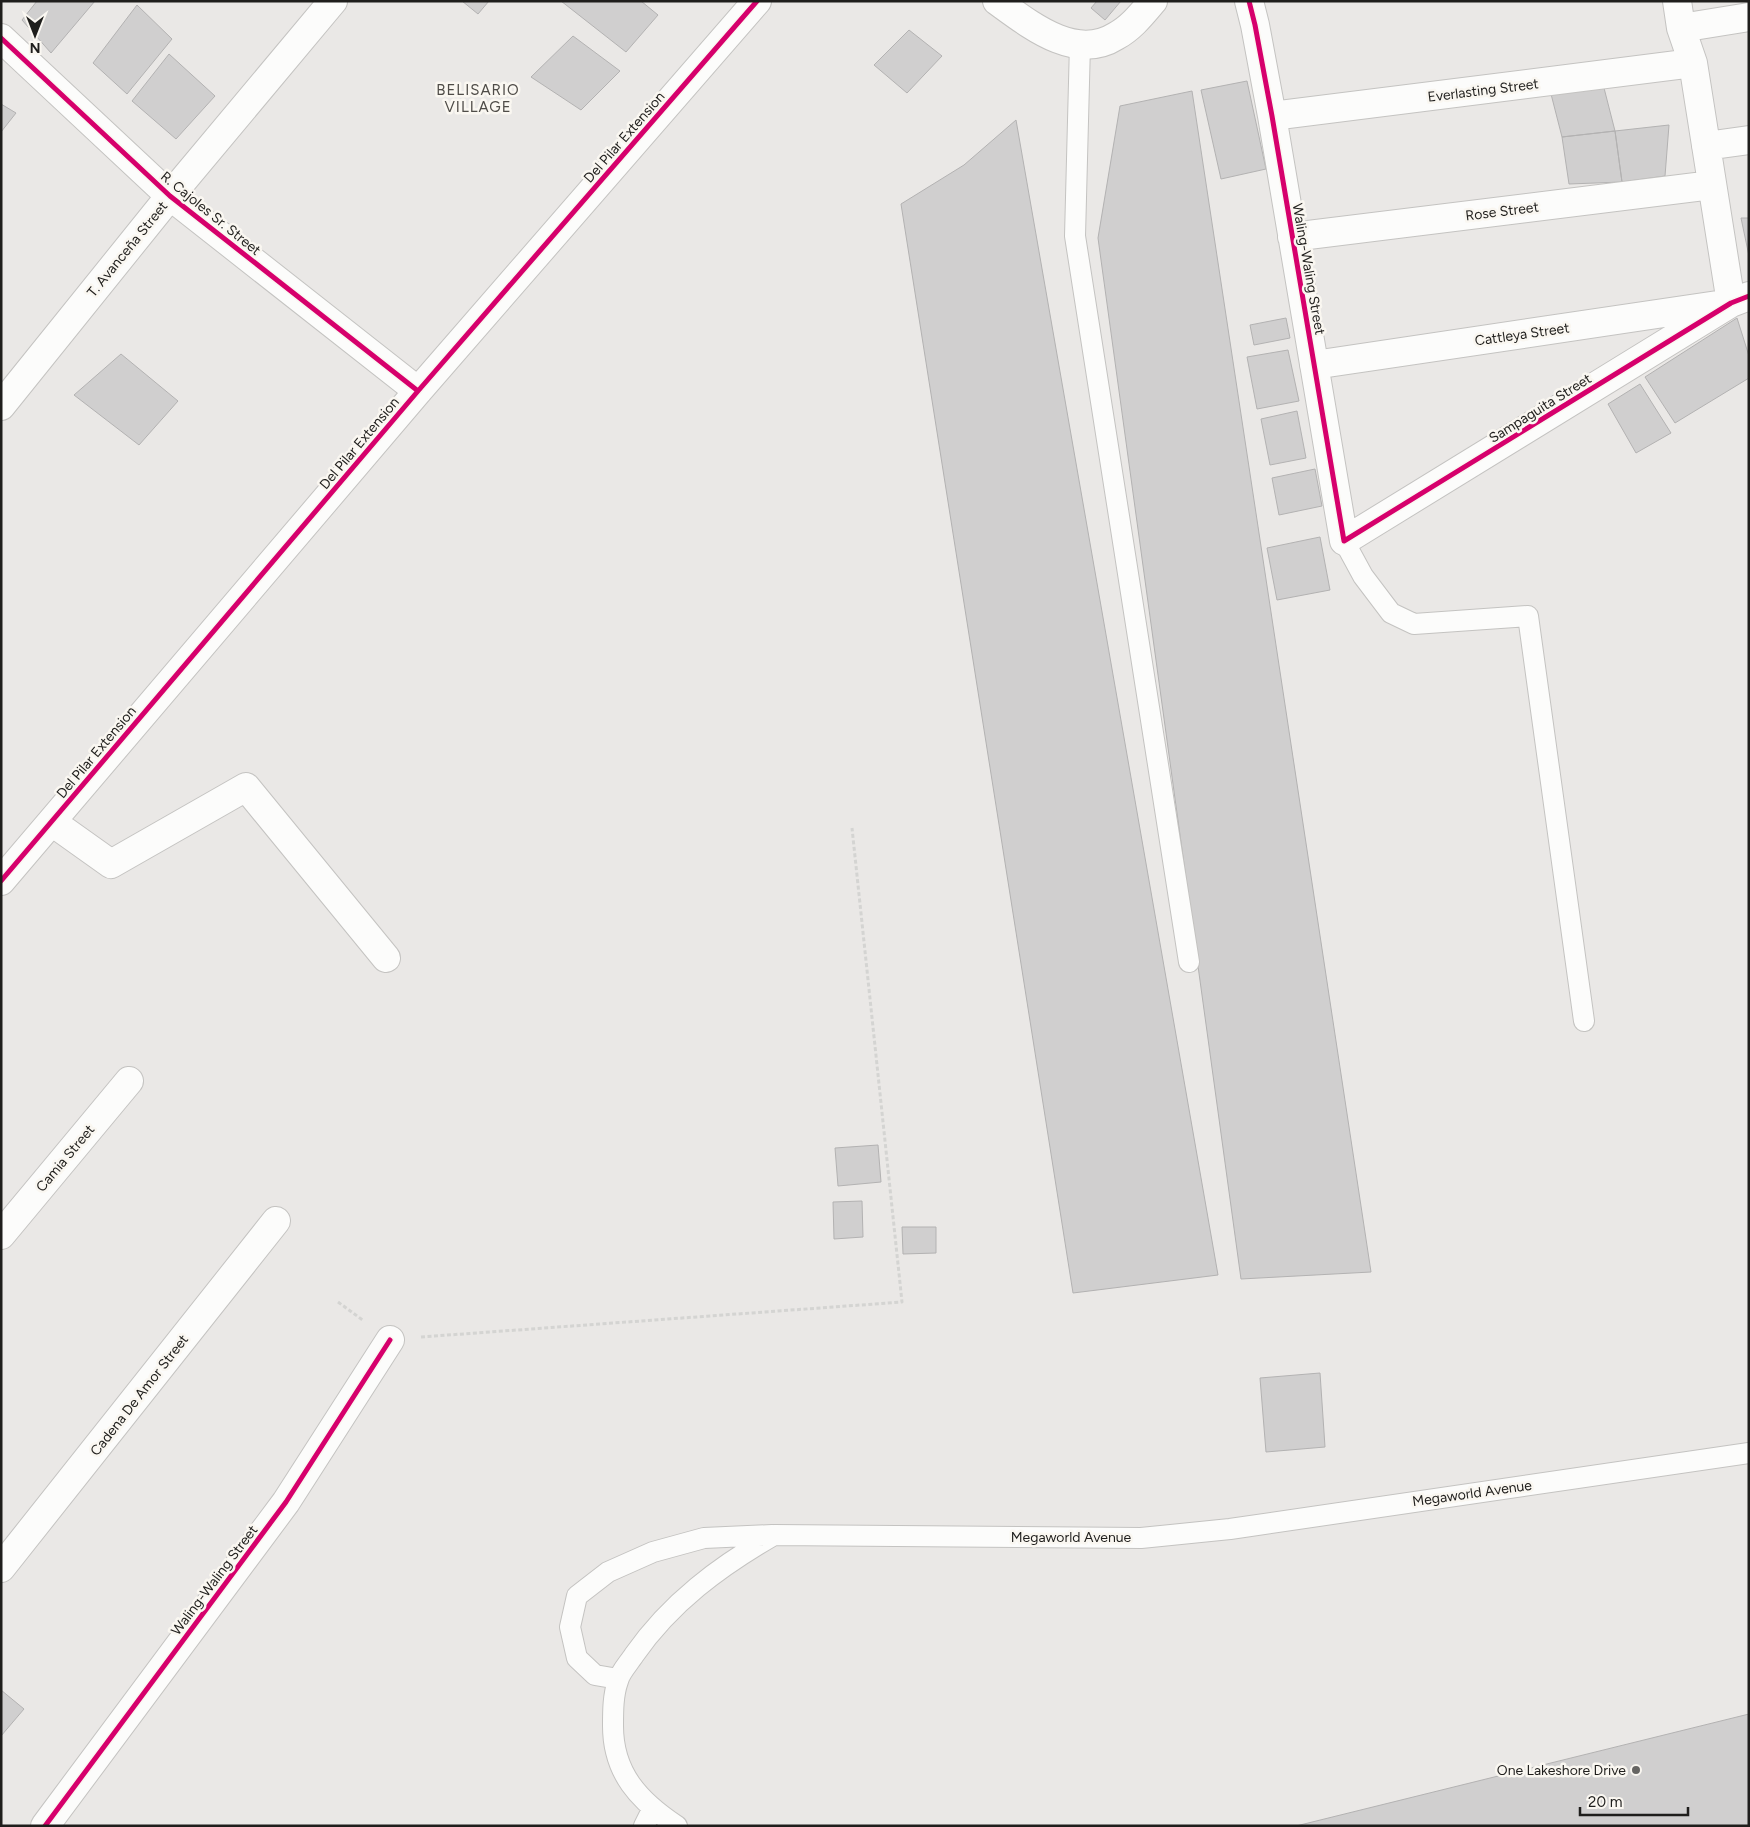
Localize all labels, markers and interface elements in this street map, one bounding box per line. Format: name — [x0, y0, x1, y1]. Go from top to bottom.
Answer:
north arrow — [10, 10, 60, 60]
text: N — [30, 39, 40, 56]
street label: Everlasting Street — [1427, 75, 1540, 106]
district label: BELISARIO VILLAGE — [436, 81, 520, 116]
street label: Del Pilar Extension — [580, 88, 669, 186]
street label: R. Cajoles Sr. Street — [157, 168, 264, 259]
street label: T. Avanceña Street — [84, 198, 171, 301]
street label: Rose Street — [1464, 199, 1540, 224]
street label: Waling-Waling Street — [1289, 202, 1328, 336]
street label: Cattleya Street — [1474, 319, 1570, 350]
street label: Sampaguita Street — [1486, 370, 1595, 447]
street label: Del Pilar Extension — [316, 394, 403, 493]
street label: Del Pilar Extension — [53, 703, 140, 802]
street label: Camia Street — [32, 1121, 98, 1195]
street label: Cadena De Amor Street — [87, 1331, 192, 1459]
street label: Megaworld Avenue — [1411, 1477, 1533, 1510]
street label: Waling-Waling Street — [168, 1522, 261, 1639]
street label: Megaworld Avenue — [1011, 1529, 1132, 1546]
place label: One Lakeshore Drive — [1497, 1762, 1626, 1779]
marker: One Lakeshore Drive — [1630, 1764, 1642, 1776]
scale bar — [1580, 1784, 1688, 1816]
text: 20 m — [1588, 1793, 1622, 1811]

